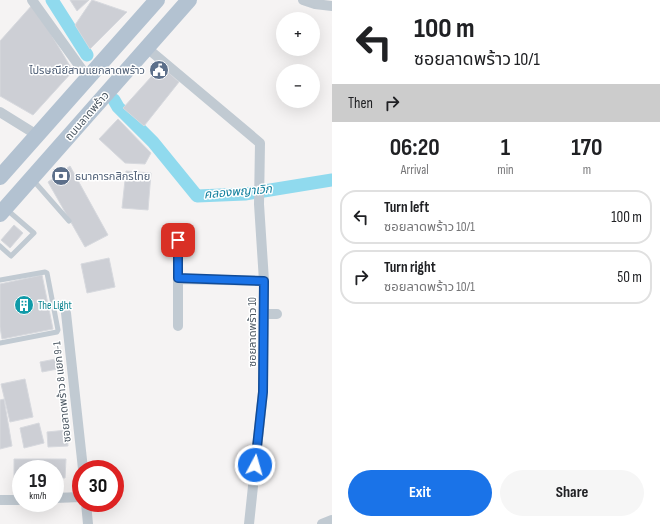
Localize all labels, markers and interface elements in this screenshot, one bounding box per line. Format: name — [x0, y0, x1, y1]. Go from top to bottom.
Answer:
map controls — [276, 12, 320, 108]
button: + — [276, 12, 320, 56]
text: 100 m — [414, 12, 475, 45]
icon: left — [348, 16, 400, 68]
text: ซอยลาดพร้าว 10/1 — [414, 49, 540, 70]
public building icon: ไปรษณีย์สามแยกลาดพร้าว — [148, 59, 170, 81]
place label: ไปรษณีย์สามแยกลาดพร้าว — [28, 64, 145, 77]
button: − — [276, 64, 320, 108]
street label: ถนนลาดพร้าว — [62, 89, 112, 143]
icon: right — [381, 92, 403, 114]
text: Then — [348, 94, 373, 113]
text: 06:20 — [390, 133, 440, 162]
text: 1 — [501, 133, 510, 162]
text: 170 — [571, 133, 602, 162]
text: Arrival — [401, 162, 429, 178]
text: min — [497, 162, 514, 178]
text: m — [583, 162, 591, 178]
bank icon: ธนาคารกสิกรไทย — [50, 165, 72, 187]
place label: ธนาคารกสิกรไทย — [75, 170, 150, 183]
water label: คลองพญาเวิก — [203, 181, 273, 202]
text: Turn left — [384, 198, 429, 217]
icon: left — [350, 206, 372, 228]
text: 100 m — [611, 208, 642, 227]
text: ซอยลาดพร้าว 10/1 — [384, 219, 475, 235]
pin — [161, 223, 195, 257]
icon: arrive — [167, 229, 189, 251]
text: Turn right — [384, 258, 436, 277]
icon: right — [350, 266, 372, 288]
text: 50 m — [617, 268, 642, 287]
text: ซอยลาดพร้าว 10/1 — [384, 279, 475, 295]
building icon: The Light — [13, 294, 35, 316]
street label: ซอยลาดพร้าว 10 — [246, 297, 259, 367]
place label: The Light — [38, 299, 73, 312]
street label: ซอยลาดพร้าว 8 แยก 9-1 — [50, 341, 74, 443]
position arrow — [234, 444, 276, 486]
speed limit sign: 30 — [72, 460, 124, 512]
text: 19 — [29, 469, 47, 493]
button: Exit — [348, 470, 492, 516]
button: Share — [500, 470, 644, 516]
text: km/h — [29, 490, 47, 502]

